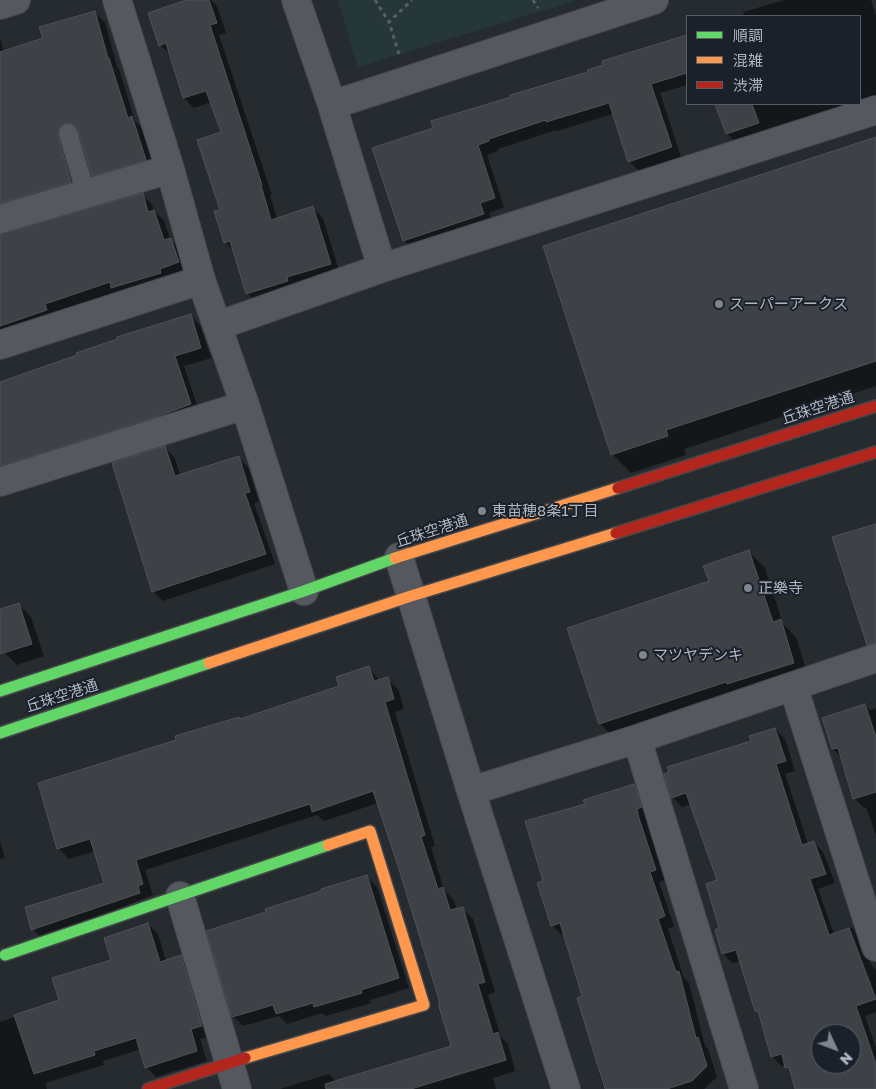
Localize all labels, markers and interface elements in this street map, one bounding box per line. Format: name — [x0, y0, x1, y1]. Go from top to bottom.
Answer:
legend — [686, 15, 861, 105]
text: 順調 — [733, 26, 763, 44]
text: 混雑 — [733, 51, 763, 69]
text: 渋滞 — [733, 76, 763, 94]
place label: スーパーアークス — [729, 295, 848, 313]
marker: スーパーアークス — [713, 298, 725, 310]
street label: 丘珠空港通 — [780, 388, 856, 428]
place label: 東苗穂8条1丁目 — [492, 502, 598, 520]
marker: 東苗穂8条1丁目 — [476, 505, 488, 517]
street label: 丘珠空港通 — [394, 511, 470, 551]
place label: 正樂寺 — [758, 579, 803, 597]
marker: 正樂寺 — [742, 582, 754, 594]
place label: マツヤデンキ — [653, 646, 743, 664]
marker: マツヤデンキ — [637, 649, 649, 661]
street label: 丘珠空港通 — [24, 676, 100, 716]
north arrow — [811, 1024, 861, 1074]
text: N — [837, 1049, 856, 1069]

